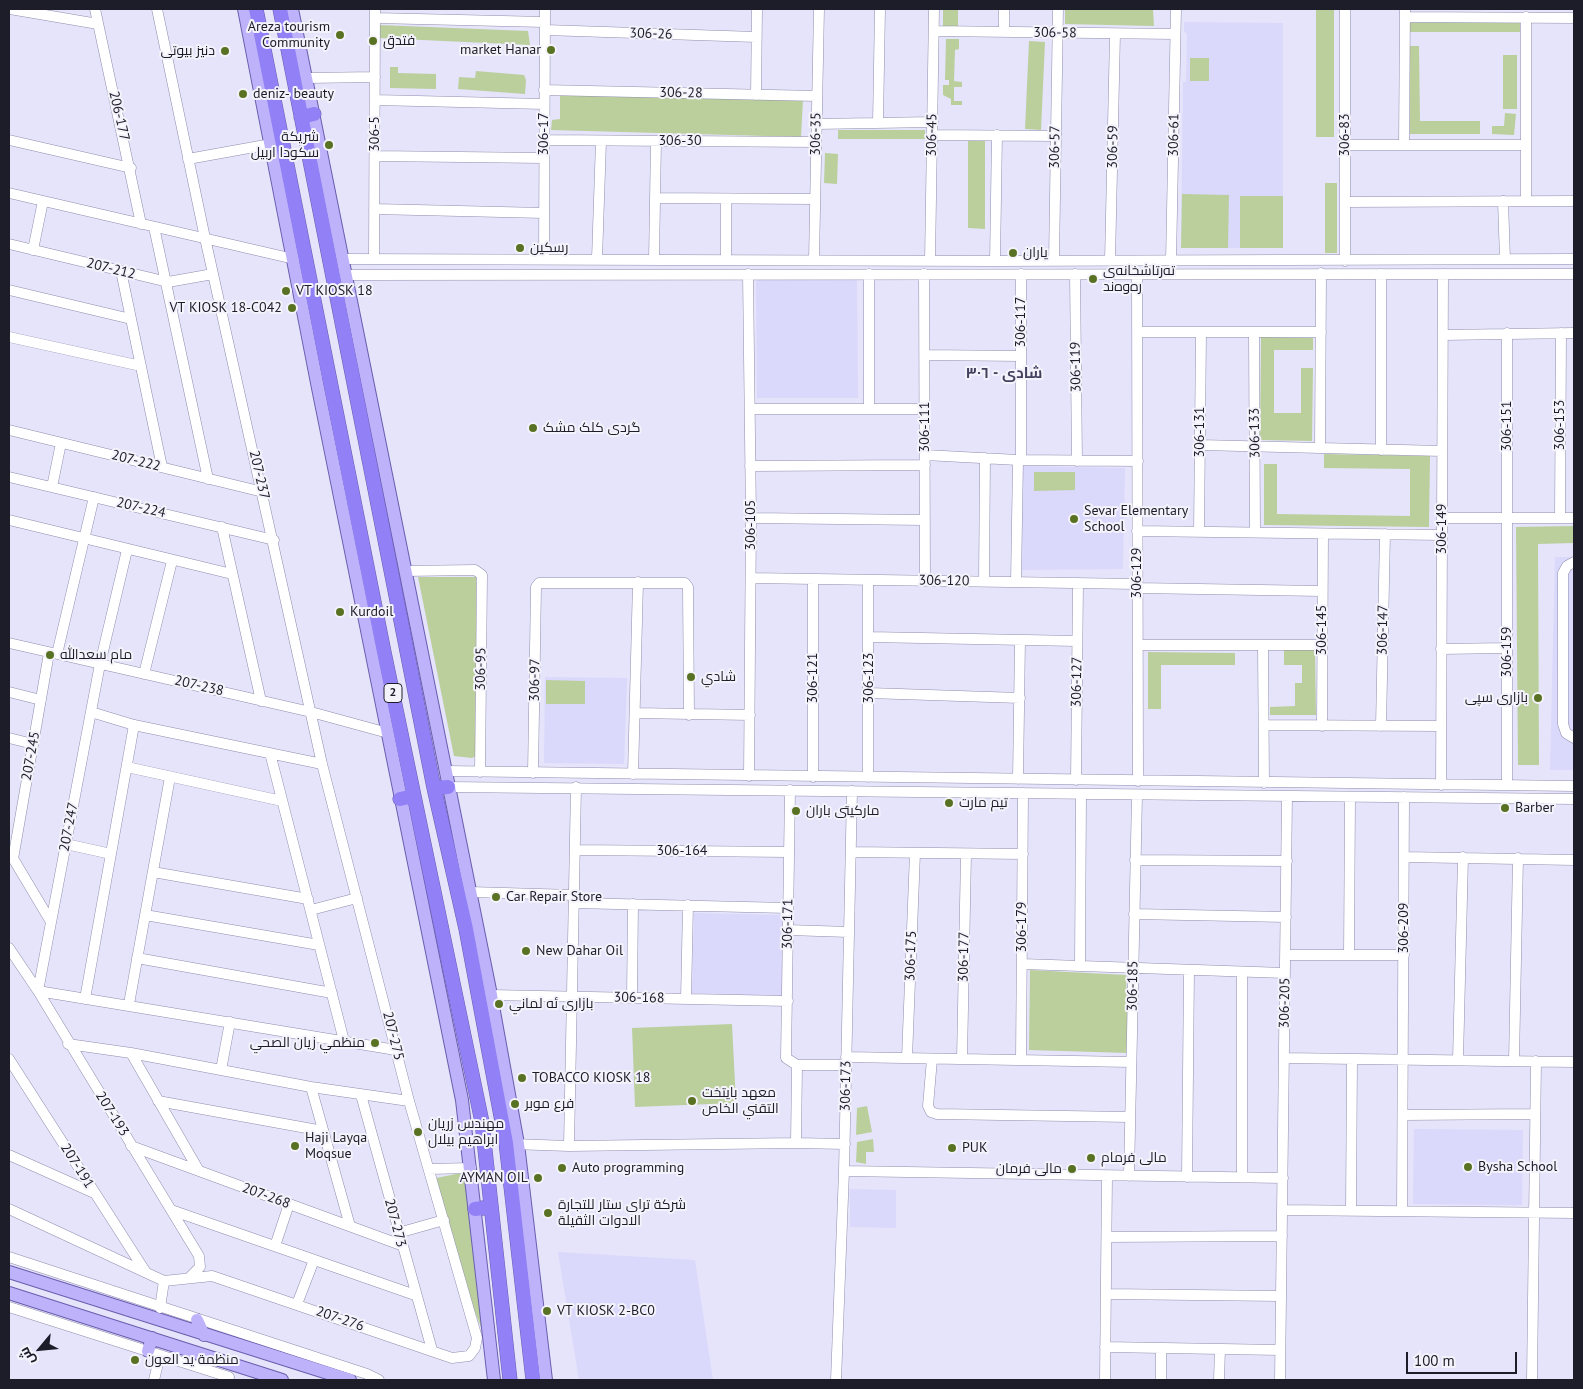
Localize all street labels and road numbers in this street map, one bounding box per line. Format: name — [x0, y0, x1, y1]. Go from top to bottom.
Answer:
street label: 306-58 — [1033, 24, 1077, 42]
street label: 306-26 — [629, 25, 673, 43]
street label: 306-28 — [659, 84, 703, 102]
street label: 206-177 — [105, 89, 133, 143]
street label: 306-17 — [536, 112, 552, 156]
street label: 306-35 — [807, 112, 825, 156]
street label: 306-45 — [923, 113, 941, 157]
street label: 306-61 — [1165, 113, 1183, 157]
street label: 306-83 — [1337, 113, 1353, 157]
street label: 306-5 — [367, 116, 383, 152]
street label: 306-57 — [1046, 125, 1064, 169]
street label: 306-59 — [1104, 125, 1122, 169]
street label: 306-30 — [658, 133, 702, 149]
street label: 207-212 — [85, 255, 137, 283]
street label: 306-117 — [1013, 297, 1029, 347]
street label: 306-119 — [1067, 341, 1085, 393]
street label: 306-153 — [1552, 400, 1568, 450]
street label: 306-151 — [1499, 401, 1515, 451]
street label: 306-111 — [917, 402, 933, 452]
street label: 306-131 — [1192, 407, 1208, 457]
street label: 306-133 — [1246, 407, 1264, 459]
street label: 207-222 — [110, 447, 162, 475]
street label: 207-237 — [245, 449, 273, 501]
street label: 207-224 — [115, 494, 167, 522]
street label: 306-105 — [743, 500, 759, 550]
street label: 306-149 — [1434, 504, 1450, 554]
street label: 306-129 — [1129, 548, 1145, 598]
street label: 306-120 — [918, 572, 970, 590]
street label: 306-147 — [1374, 604, 1392, 656]
street label: 306-145 — [1314, 605, 1330, 655]
street label: 306-159 — [1499, 627, 1515, 677]
street label: 306-95 — [472, 647, 490, 691]
street label: 306-121 — [805, 653, 821, 703]
street label: 306-123 — [861, 653, 877, 703]
street label: 306-127 — [1068, 656, 1086, 708]
street label: 306-97 — [526, 658, 544, 702]
street label: 207-238 — [173, 672, 225, 700]
road number: 2 — [384, 684, 402, 702]
street label: 207-245 — [18, 730, 44, 782]
street label: 207-247 — [56, 801, 82, 853]
street label: 306-164 — [657, 843, 707, 859]
street label: 306-171 — [779, 898, 797, 950]
street label: 306-179 — [1014, 902, 1030, 952]
street label: 306-209 — [1396, 903, 1412, 953]
street label: 306-175 — [902, 930, 920, 982]
street label: 306-177 — [955, 931, 973, 983]
street label: 306-185 — [1124, 960, 1142, 1012]
street label: 306-205 — [1276, 977, 1294, 1029]
street label: 306-168 — [613, 989, 665, 1007]
street label: 207-275 — [379, 1010, 407, 1062]
street label: 306-173 — [837, 1060, 855, 1112]
street label: 207-193 — [92, 1088, 132, 1140]
street label: 207-191 — [57, 1140, 97, 1192]
street label: 207-268 — [240, 1180, 292, 1212]
street label: 207-273 — [380, 1197, 410, 1249]
street label: 207-276 — [314, 1303, 366, 1335]

